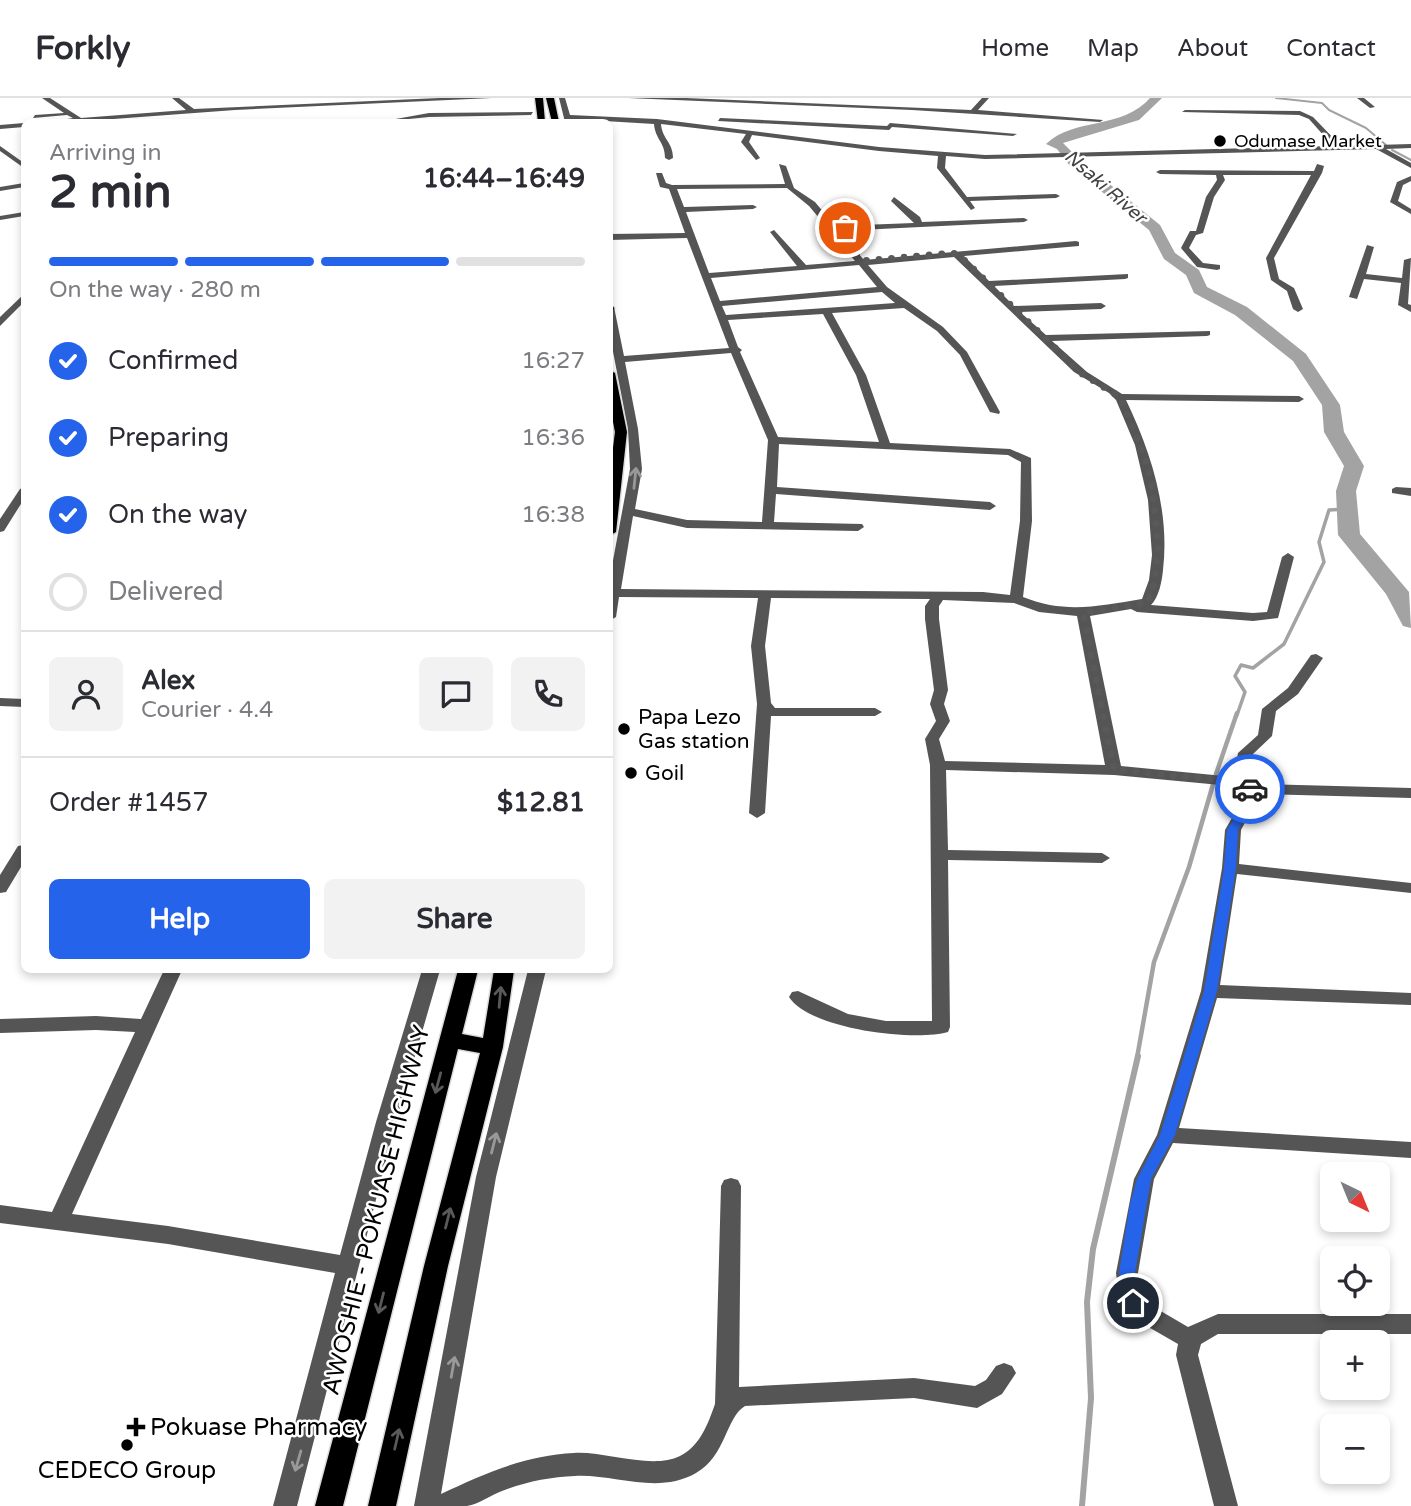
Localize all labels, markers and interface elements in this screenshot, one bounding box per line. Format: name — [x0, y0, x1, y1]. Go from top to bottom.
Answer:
text: Forkly — [35, 29, 130, 68]
text: Home — [981, 34, 1049, 63]
text: Map — [1087, 34, 1139, 63]
text: About — [1177, 34, 1248, 63]
text: Contact — [1286, 34, 1376, 63]
place label: Odumase Market — [1234, 130, 1382, 152]
marker: Odumase Market — [1212, 133, 1228, 149]
text: Arriving in — [49, 139, 162, 167]
water label: Nsaki River — [1060, 145, 1153, 230]
text: 16:44–16:49 — [423, 163, 585, 194]
text: 2 min — [49, 165, 172, 220]
pin — [815, 198, 875, 258]
icon: bag — [826, 209, 864, 247]
text: On the way · 280 m — [49, 276, 261, 304]
icon: check — [49, 342, 87, 380]
text: Confirmed — [108, 345, 238, 376]
text: 16:27 — [521, 347, 585, 375]
icon: check — [49, 419, 87, 457]
text: Preparing — [108, 422, 229, 453]
text: 16:36 — [521, 424, 585, 452]
one-way arrow — [628, 467, 641, 490]
icon: check — [49, 496, 87, 534]
text: On the way — [108, 499, 248, 530]
text: 16:38 — [521, 501, 585, 529]
text: Delivered — [108, 576, 224, 607]
button: person — [49, 657, 123, 731]
button: chat — [419, 657, 493, 731]
button: phone — [511, 657, 585, 731]
text: Alex — [141, 665, 195, 696]
text: Courier · 4.4 — [141, 696, 273, 724]
place label: Papa Lezo Gas station — [638, 705, 750, 754]
marker: Papa Lezo Gas station — [616, 721, 632, 737]
courier — [1215, 754, 1285, 824]
place label: Goil — [645, 761, 684, 786]
marker: Goil — [623, 765, 639, 781]
icon: car — [1231, 770, 1269, 808]
text: Order #1457 — [49, 787, 209, 818]
text: $12.81 — [497, 787, 585, 818]
button: Help — [49, 879, 310, 959]
button: Share — [324, 879, 585, 959]
one-way arrow — [494, 986, 507, 1008]
street label: AWOSHIE - POKUASE HIGHWAY — [316, 1022, 437, 1398]
one-way arrow — [431, 1071, 444, 1094]
one-way arrow — [488, 1132, 501, 1155]
north arrow — [1320, 1162, 1390, 1232]
map controls — [1320, 1162, 1390, 1484]
one-way arrow — [442, 1207, 455, 1230]
button: locate — [1320, 1246, 1390, 1316]
pin — [1103, 1273, 1163, 1333]
icon: home — [1114, 1284, 1152, 1322]
one-way arrow — [374, 1291, 387, 1314]
button: + — [1320, 1330, 1390, 1400]
one-way arrow — [447, 1356, 460, 1379]
place label: Pokuase Pharmacy — [150, 1413, 368, 1442]
button: − — [1320, 1414, 1390, 1484]
marker: Pokuase Pharmacy — [128, 1419, 144, 1435]
one-way arrow — [391, 1428, 404, 1451]
marker: CEDECO Group — [119, 1437, 135, 1453]
one-way arrow — [291, 1449, 304, 1472]
place label: CEDECO Group — [38, 1456, 216, 1485]

